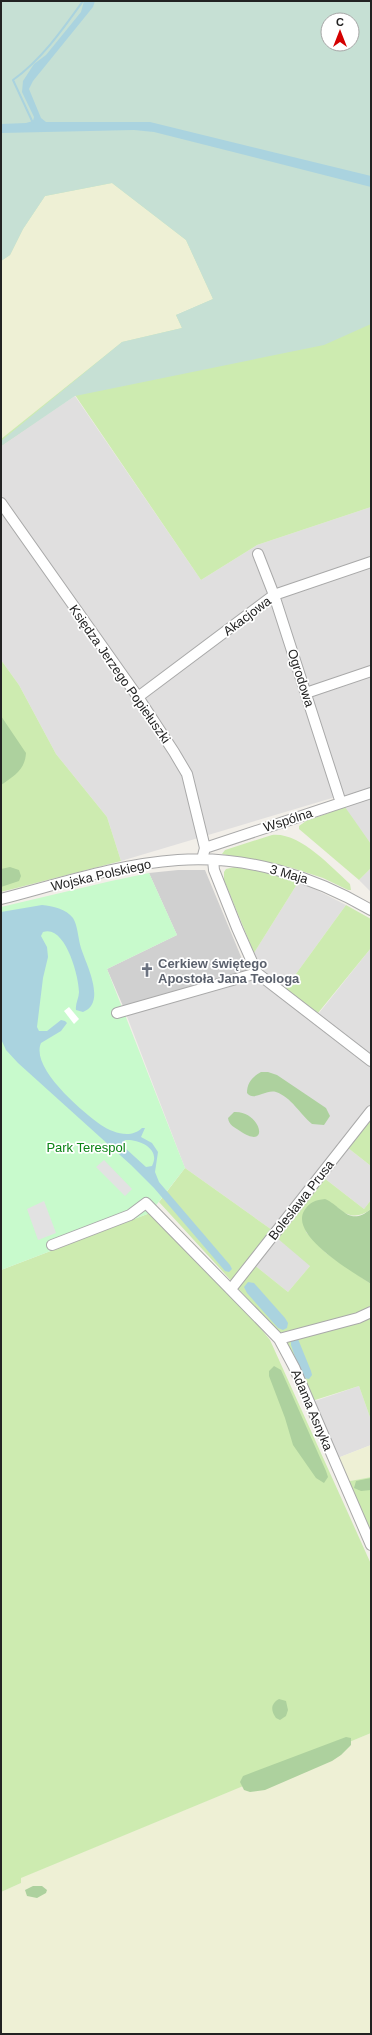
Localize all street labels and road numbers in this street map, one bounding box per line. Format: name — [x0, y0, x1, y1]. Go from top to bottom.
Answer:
street label: Akacjowa — [220, 593, 274, 639]
street label: Księdza Jerzego Popiełuszki — [66, 602, 174, 746]
street label: Ogrodowa — [285, 647, 318, 710]
street label: Wspólna — [262, 805, 315, 835]
street label: Wojska Polskiego — [49, 856, 153, 894]
street label: 3 Maja — [268, 861, 311, 887]
street label: Bolesława Prusa — [265, 1157, 337, 1243]
street label: Adama Asnyka — [288, 1367, 336, 1454]

